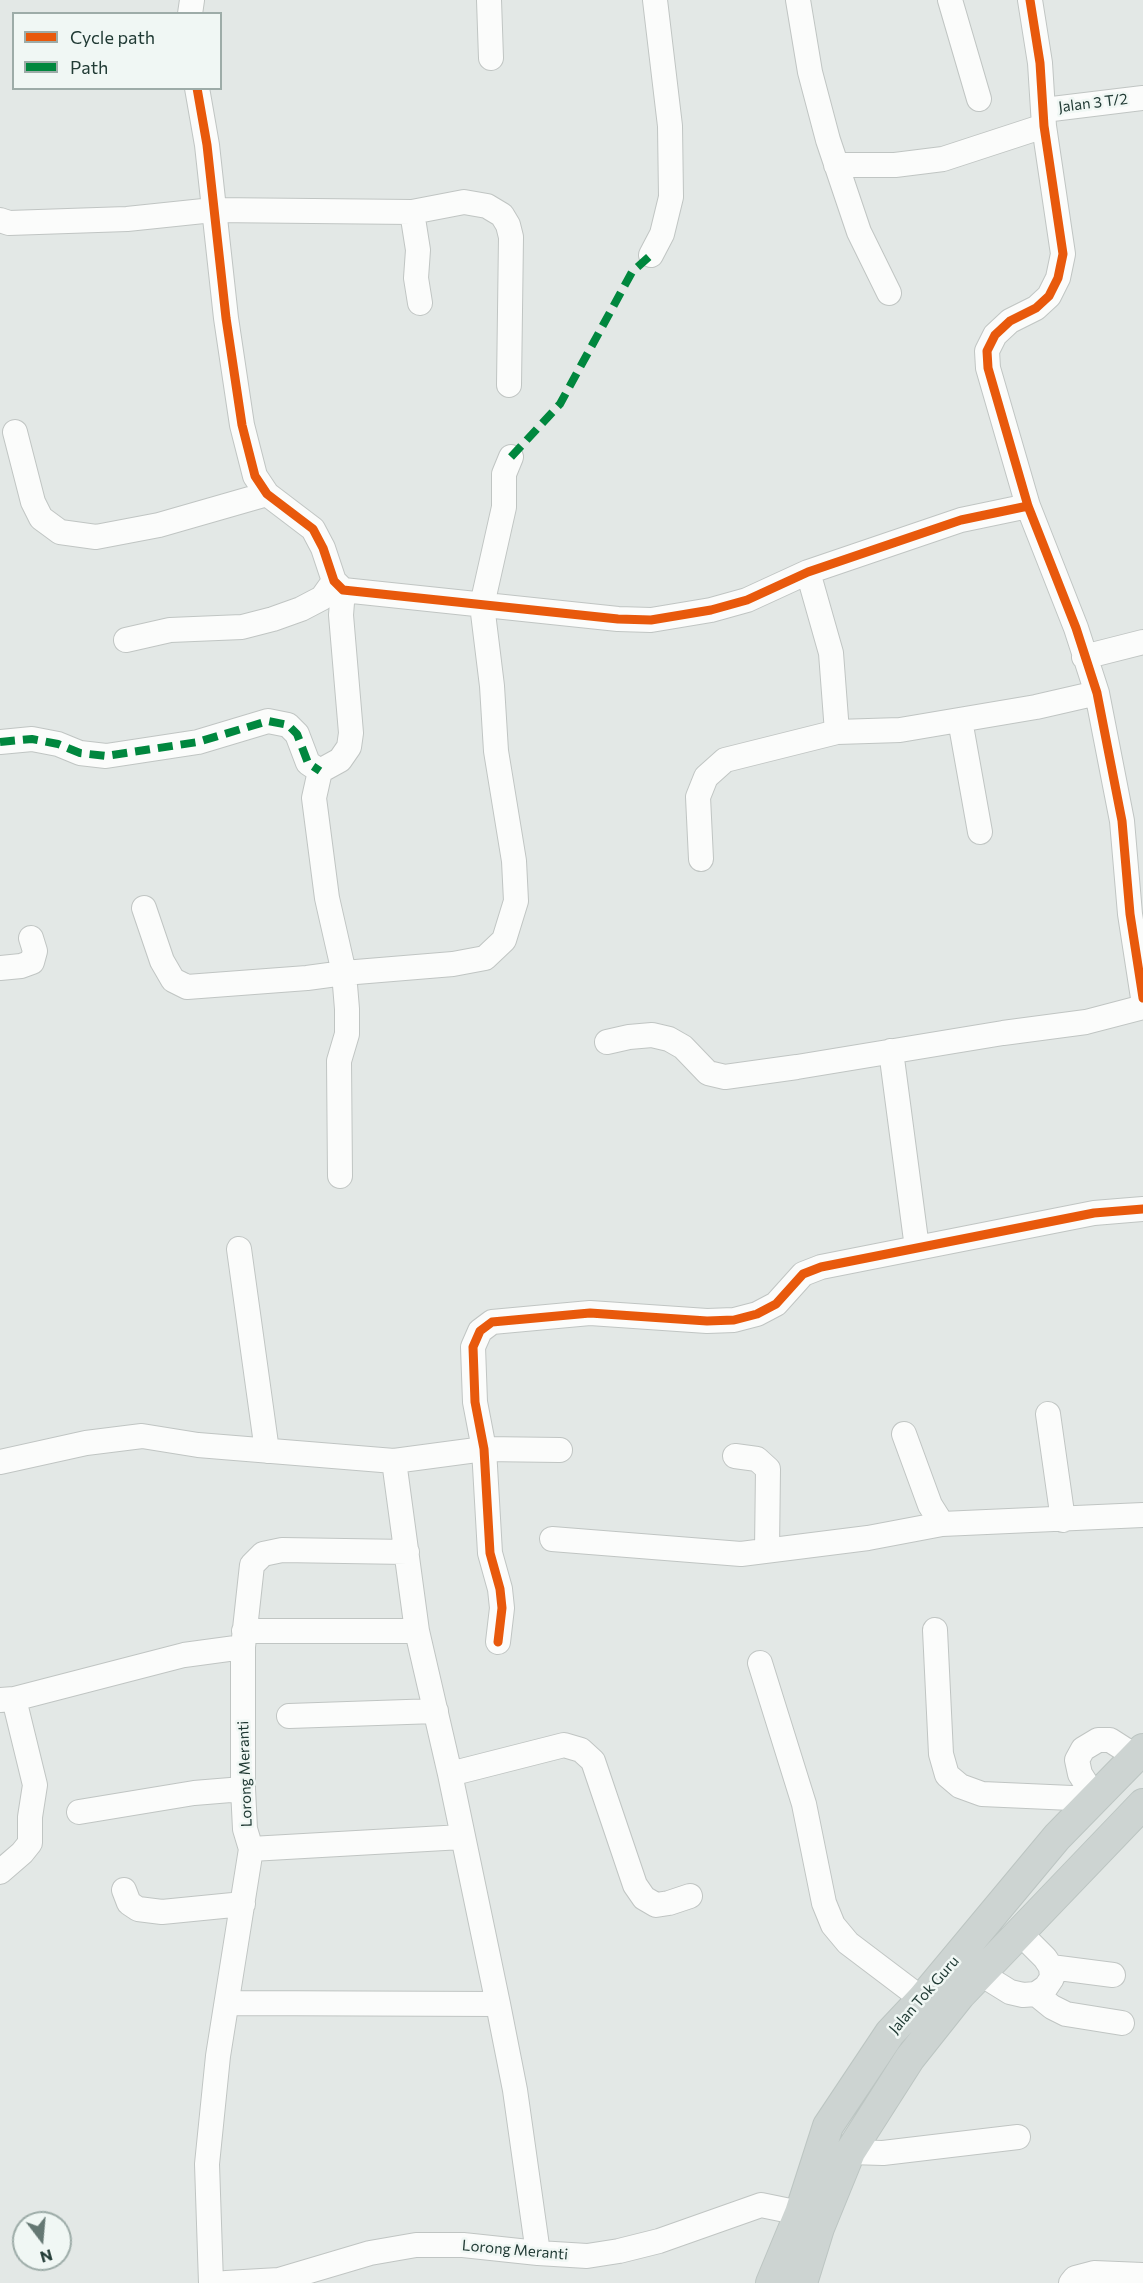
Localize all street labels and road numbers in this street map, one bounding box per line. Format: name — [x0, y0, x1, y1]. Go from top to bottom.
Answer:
street label: Jalan 3 T/2 — [1057, 90, 1129, 116]
street label: Lorong Meranti — [234, 1721, 256, 1827]
street label: Jalan Tok Guru — [885, 1952, 963, 2038]
street label: Lorong Meranti — [461, 2236, 569, 2264]

